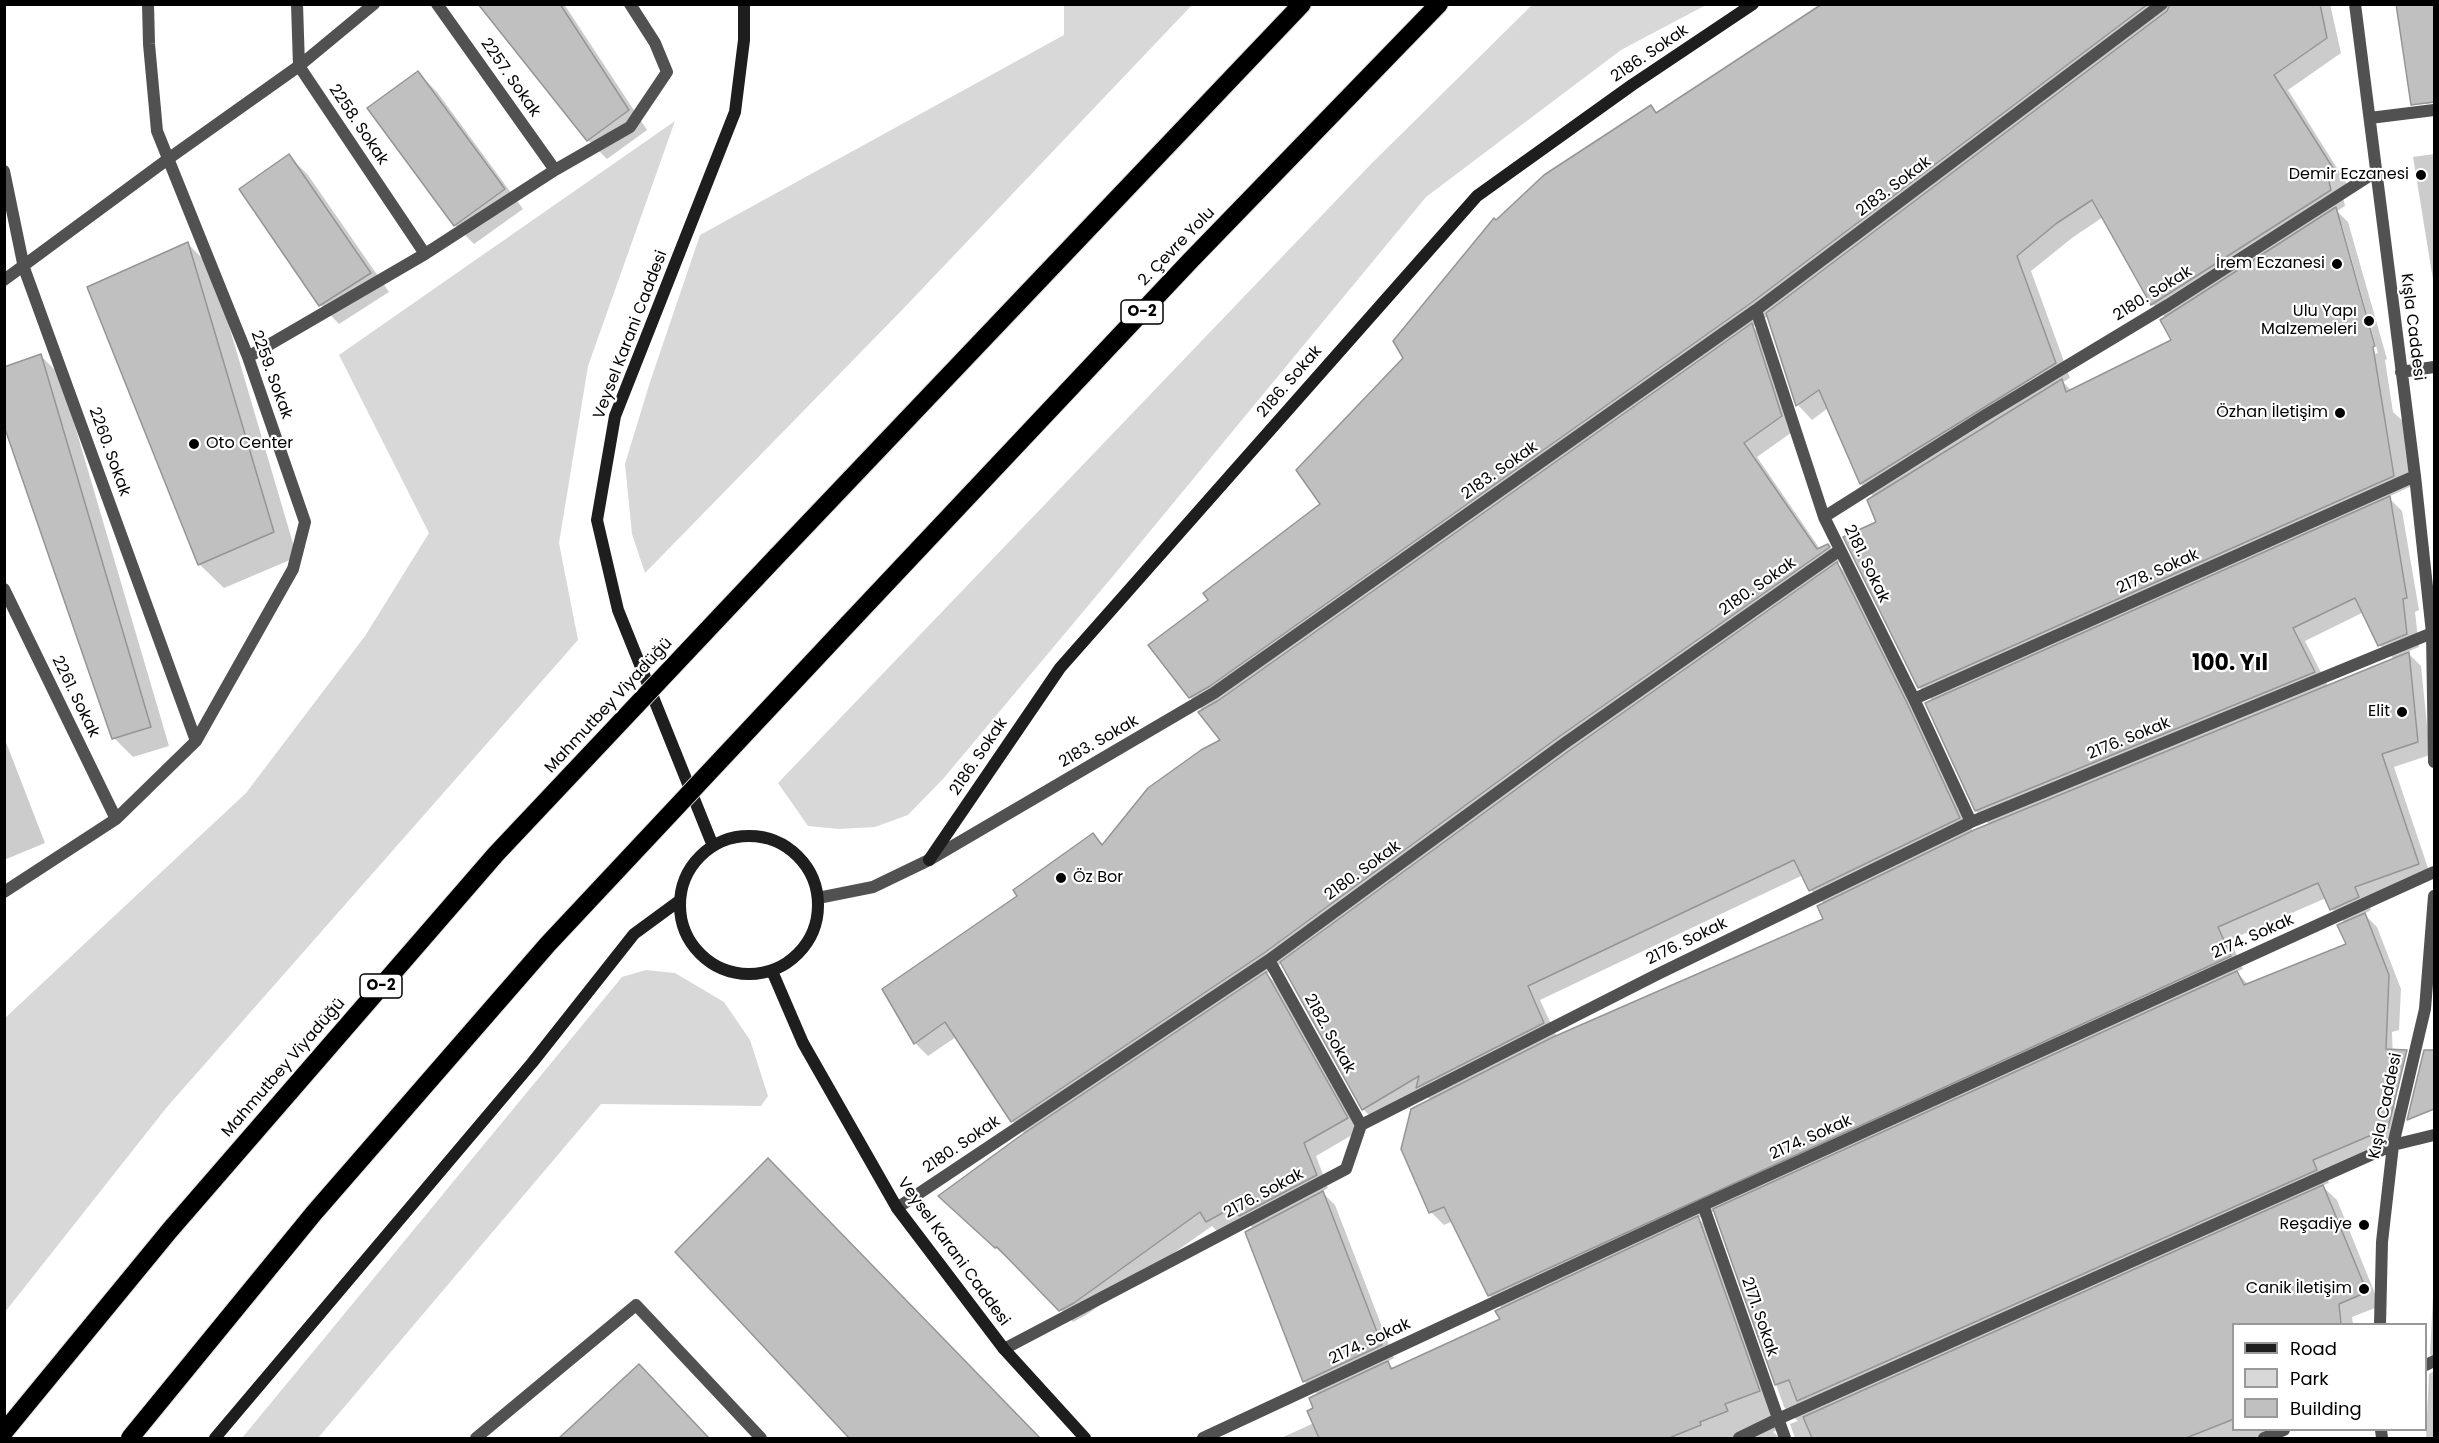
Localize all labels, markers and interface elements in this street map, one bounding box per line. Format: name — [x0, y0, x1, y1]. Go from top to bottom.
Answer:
street label: 2186. Sokak — [1608, 21, 1692, 87]
street label: 2257. Sokak — [476, 35, 544, 121]
street label: 2258. Sokak — [324, 81, 392, 169]
street label: 2183. Sokak — [1853, 153, 1935, 221]
place label: Demir Eczanesi — [2289, 165, 2409, 185]
marker: Demir Eczanesi — [2414, 168, 2428, 182]
street label: 2. Çevre Yolu — [1135, 204, 1219, 290]
street label: Veysel Karani Caddesi — [590, 248, 672, 422]
place label: İrem Eczanesi — [2216, 254, 2325, 274]
marker: İrem Eczanesi — [2330, 257, 2344, 271]
street label: 2180. Sokak — [2110, 262, 2196, 326]
street label: Kışla Caddesi — [2396, 272, 2428, 382]
road number: O-2 — [1121, 300, 1163, 324]
place label: Ulu Yapı Malzemeleri — [2261, 302, 2357, 340]
marker: Ulu Yapı Malzemeleri — [2362, 314, 2376, 328]
street label: 2259. Sokak — [246, 328, 296, 422]
street label: 2186. Sokak — [1254, 342, 1326, 422]
place label: Özhan İletişim — [2216, 403, 2328, 423]
street label: 2260. Sokak — [84, 405, 134, 499]
marker: Özhan İletişim — [2333, 406, 2347, 420]
place label: Oto Center — [206, 434, 293, 454]
marker: Oto Center — [187, 437, 201, 451]
street label: 2183. Sokak — [1458, 438, 1542, 504]
street label: 2181. Sokak — [1839, 522, 1893, 606]
street label: 2178. Sokak — [2114, 545, 2202, 599]
street label: 2180. Sokak — [1716, 554, 1800, 620]
street label: Mahmutbey Viyadüğü — [541, 634, 677, 778]
district label: 100. Yıl — [2192, 651, 2268, 677]
street label: 2261. Sokak — [47, 653, 103, 741]
place label: Elit — [2368, 702, 2390, 722]
marker: Elit — [2395, 705, 2409, 719]
street label: 2183. Sokak — [1056, 712, 1142, 772]
street label: 2176. Sokak — [2085, 714, 2173, 764]
street label: 2186. Sokak — [946, 715, 1012, 799]
street label: 2180. Sokak — [1321, 837, 1405, 905]
place label: Öz Bor — [1073, 868, 1123, 888]
marker: Öz Bor — [1054, 871, 1068, 885]
street label: 2174. Sokak — [2209, 910, 2297, 964]
street label: 2176. Sokak — [1643, 914, 1731, 970]
road number: O-2 — [360, 974, 402, 998]
street label: 2182. Sokak — [1299, 991, 1359, 1077]
street label: Mahmutbey Viyadüğü — [218, 995, 350, 1141]
street label: Kışla Caddesi — [2365, 1051, 2407, 1161]
street label: 2174. Sokak — [1767, 1111, 1855, 1165]
street label: 2180. Sokak — [920, 1112, 1004, 1178]
street label: 2176. Sokak — [1221, 1165, 1307, 1223]
street label: Veysel Karani Caddesi — [893, 1174, 1013, 1330]
place label: Reşadiye — [2280, 1215, 2352, 1235]
marker: Reşadiye — [2357, 1218, 2371, 1232]
street label: 2171. Sokak — [1736, 1275, 1782, 1359]
place label: Canik İletişim — [2246, 1279, 2352, 1299]
marker: Canik İletişim — [2357, 1282, 2371, 1296]
street label: 2174. Sokak — [1326, 1315, 1414, 1369]
legend — [2232, 1323, 2427, 1431]
text: Road — [2290, 1336, 2337, 1361]
text: Park — [2290, 1366, 2329, 1391]
text: Building — [2290, 1396, 2362, 1421]

